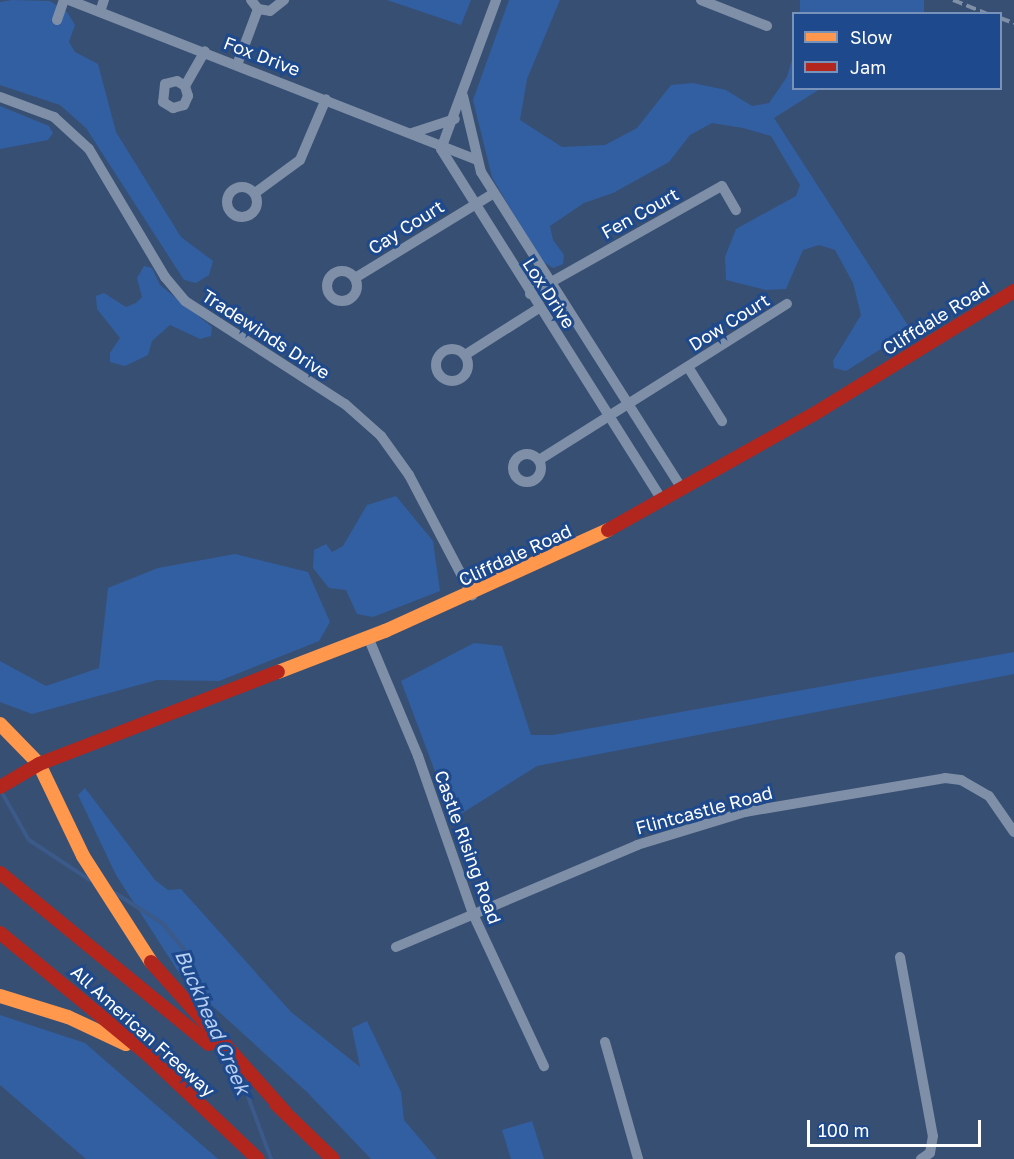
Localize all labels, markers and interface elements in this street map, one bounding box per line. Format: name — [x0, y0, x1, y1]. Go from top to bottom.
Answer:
legend — [792, 12, 1002, 90]
text: Slow — [850, 26, 892, 48]
street label: Fox Drive — [221, 32, 303, 80]
text: Jam — [850, 56, 886, 78]
street label: Fen Court — [598, 183, 682, 243]
street label: Cay Court — [364, 195, 448, 259]
street label: Lox Drive — [518, 254, 580, 332]
street label: Cliffdale Road — [879, 277, 993, 359]
street label: Tradewinds Drive — [198, 285, 334, 383]
street label: Dow Court — [685, 289, 773, 355]
street label: Cliffdale Road — [455, 519, 575, 591]
street label: Castle Rising Road — [430, 767, 506, 927]
street label: Flintcastle Road — [633, 781, 775, 839]
water label: Buckhead Creek — [170, 946, 256, 1098]
street label: All American Freeway — [67, 961, 219, 1101]
scale bar — [810, 1108, 984, 1146]
text: 100 m — [818, 1119, 869, 1141]

